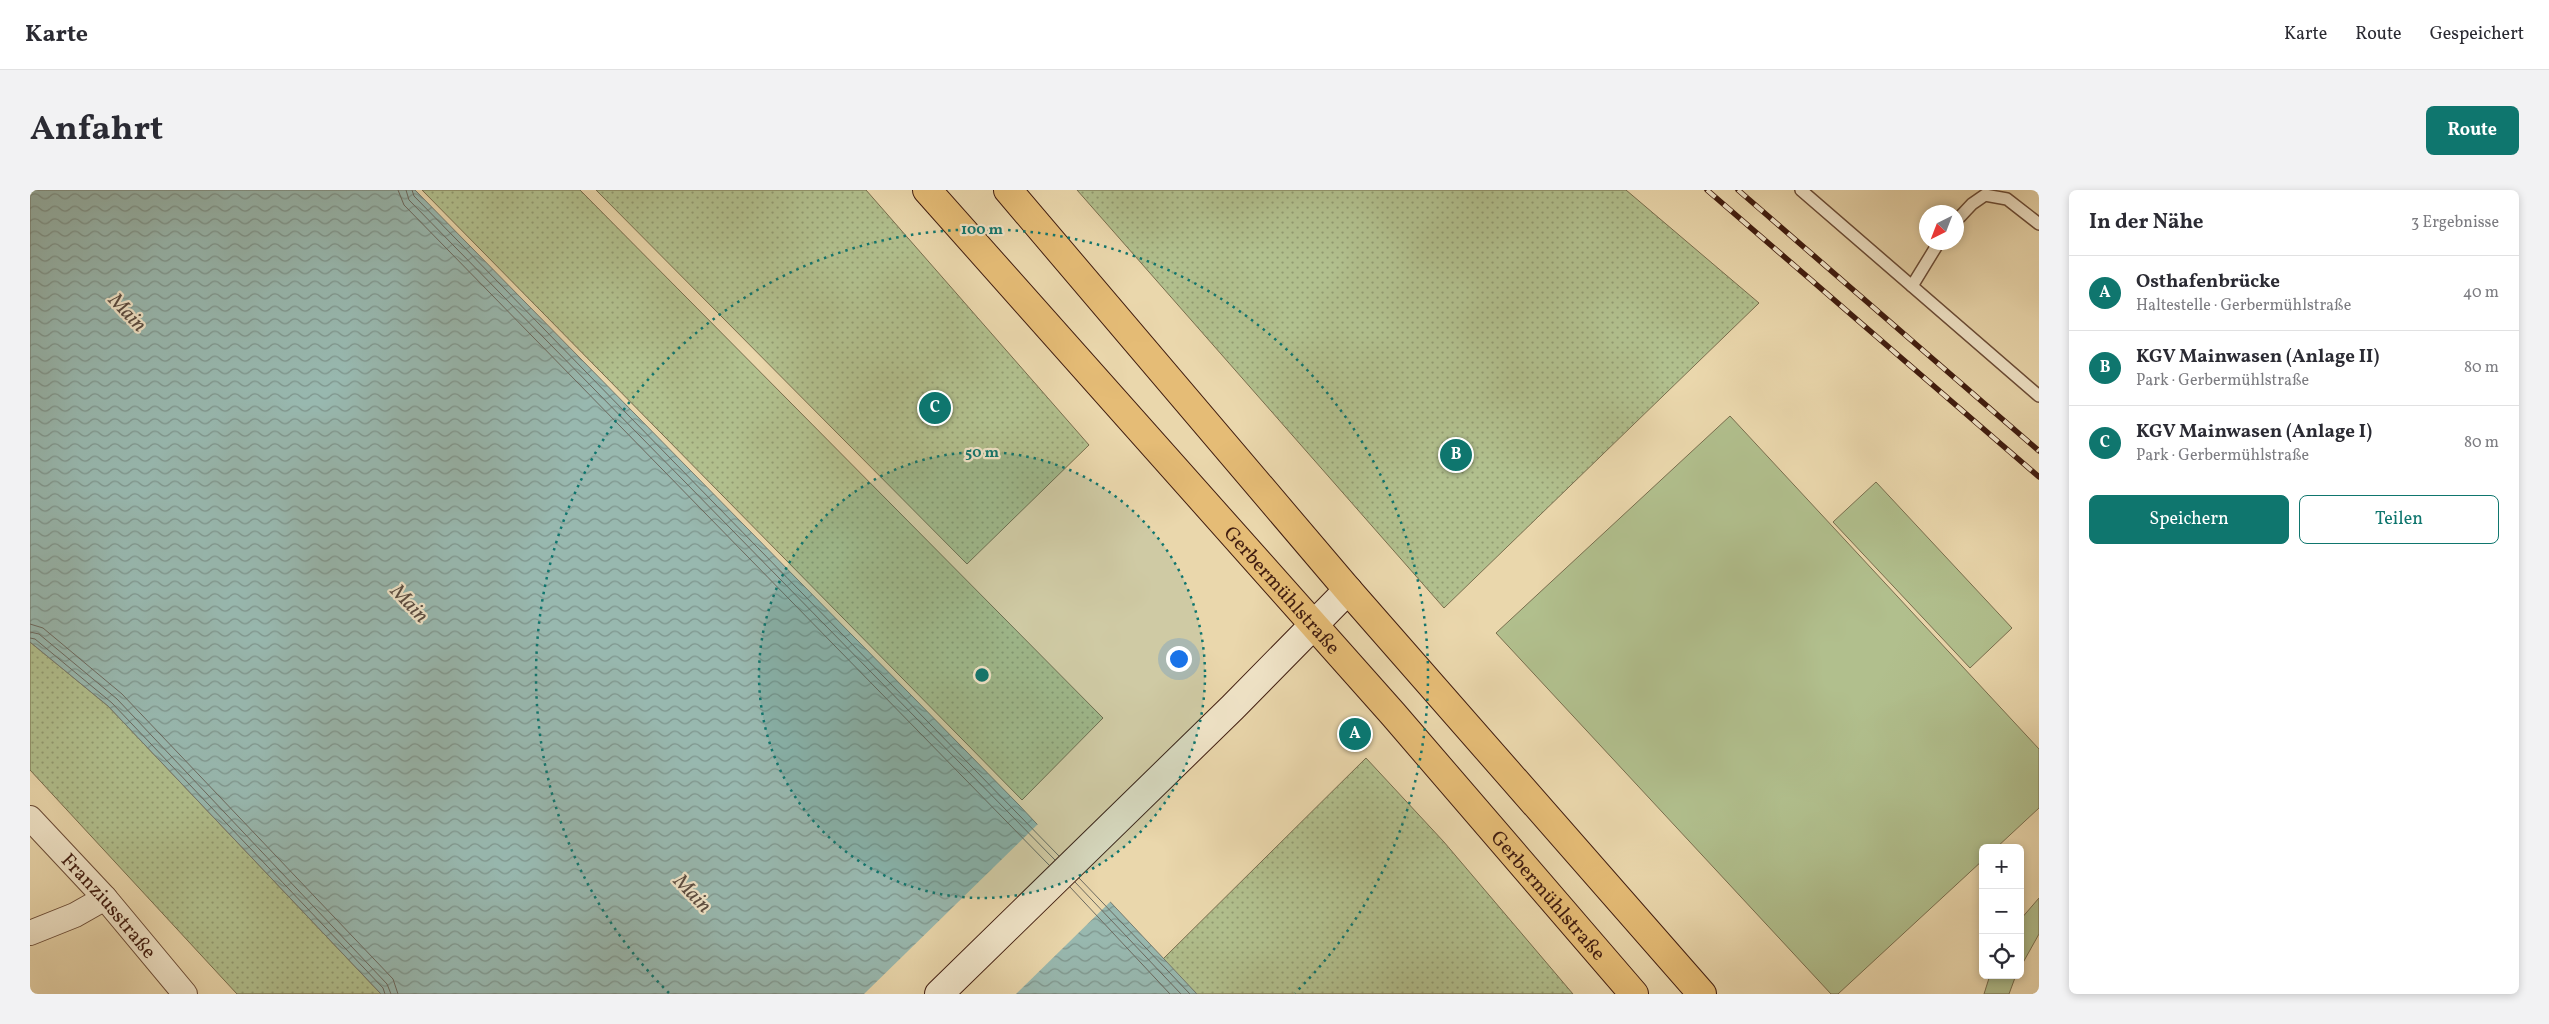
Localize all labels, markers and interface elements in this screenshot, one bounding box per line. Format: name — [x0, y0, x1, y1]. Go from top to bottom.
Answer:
text: Karte — [25, 18, 88, 52]
text: Karte — [2284, 22, 2327, 47]
text: Route — [2355, 22, 2402, 47]
text: Gespeichert — [2430, 22, 2524, 47]
text: Anfahrt — [30, 106, 163, 154]
button: Route — [2426, 106, 2519, 155]
north arrow — [1919, 205, 1964, 250]
text: In der Nähe — [2089, 208, 2204, 237]
text: 3 Ergebnisse — [2411, 212, 2499, 234]
text: 100 m — [961, 220, 1004, 241]
text: Osthafenbrücke — [2136, 269, 2280, 295]
text: A — [2099, 282, 2111, 304]
text: 40 m — [2463, 282, 2499, 304]
water label: Main — [100, 286, 153, 339]
text: Haltestelle · Gerbermühlstraße — [2136, 295, 2351, 317]
text: KGV Mainwasen (Anlage II) — [2136, 344, 2379, 370]
text: B — [2100, 357, 2110, 379]
text: 80 m — [2464, 357, 2499, 379]
text: Park · Gerbermühlstraße — [2136, 370, 2309, 392]
pin: C — [919, 389, 951, 427]
text: KGV Mainwasen (Anlage I) — [2136, 419, 2372, 445]
text: C — [2100, 432, 2110, 454]
text: 80 m — [2464, 432, 2499, 454]
pin: B — [1440, 436, 1472, 474]
text: 50 m — [965, 443, 999, 464]
text: Park · Gerbermühlstraße — [2136, 445, 2309, 467]
button: Speichern — [2089, 495, 2289, 544]
button: Teilen — [2299, 495, 2499, 544]
street label: Gerbermühlstraße — [1216, 521, 1346, 662]
water label: Main — [382, 577, 435, 630]
your location — [1166, 646, 1192, 672]
centre of rings — [973, 666, 991, 684]
pin: A — [1339, 715, 1371, 753]
street label: Gerbermühlstraße — [1483, 825, 1611, 967]
map controls — [1979, 844, 2024, 979]
button: + — [1979, 844, 2024, 889]
street label: Franziusstraße — [54, 848, 162, 965]
water label: Main — [665, 867, 718, 920]
button: − — [1979, 889, 2024, 934]
button: locate — [1979, 934, 2024, 979]

